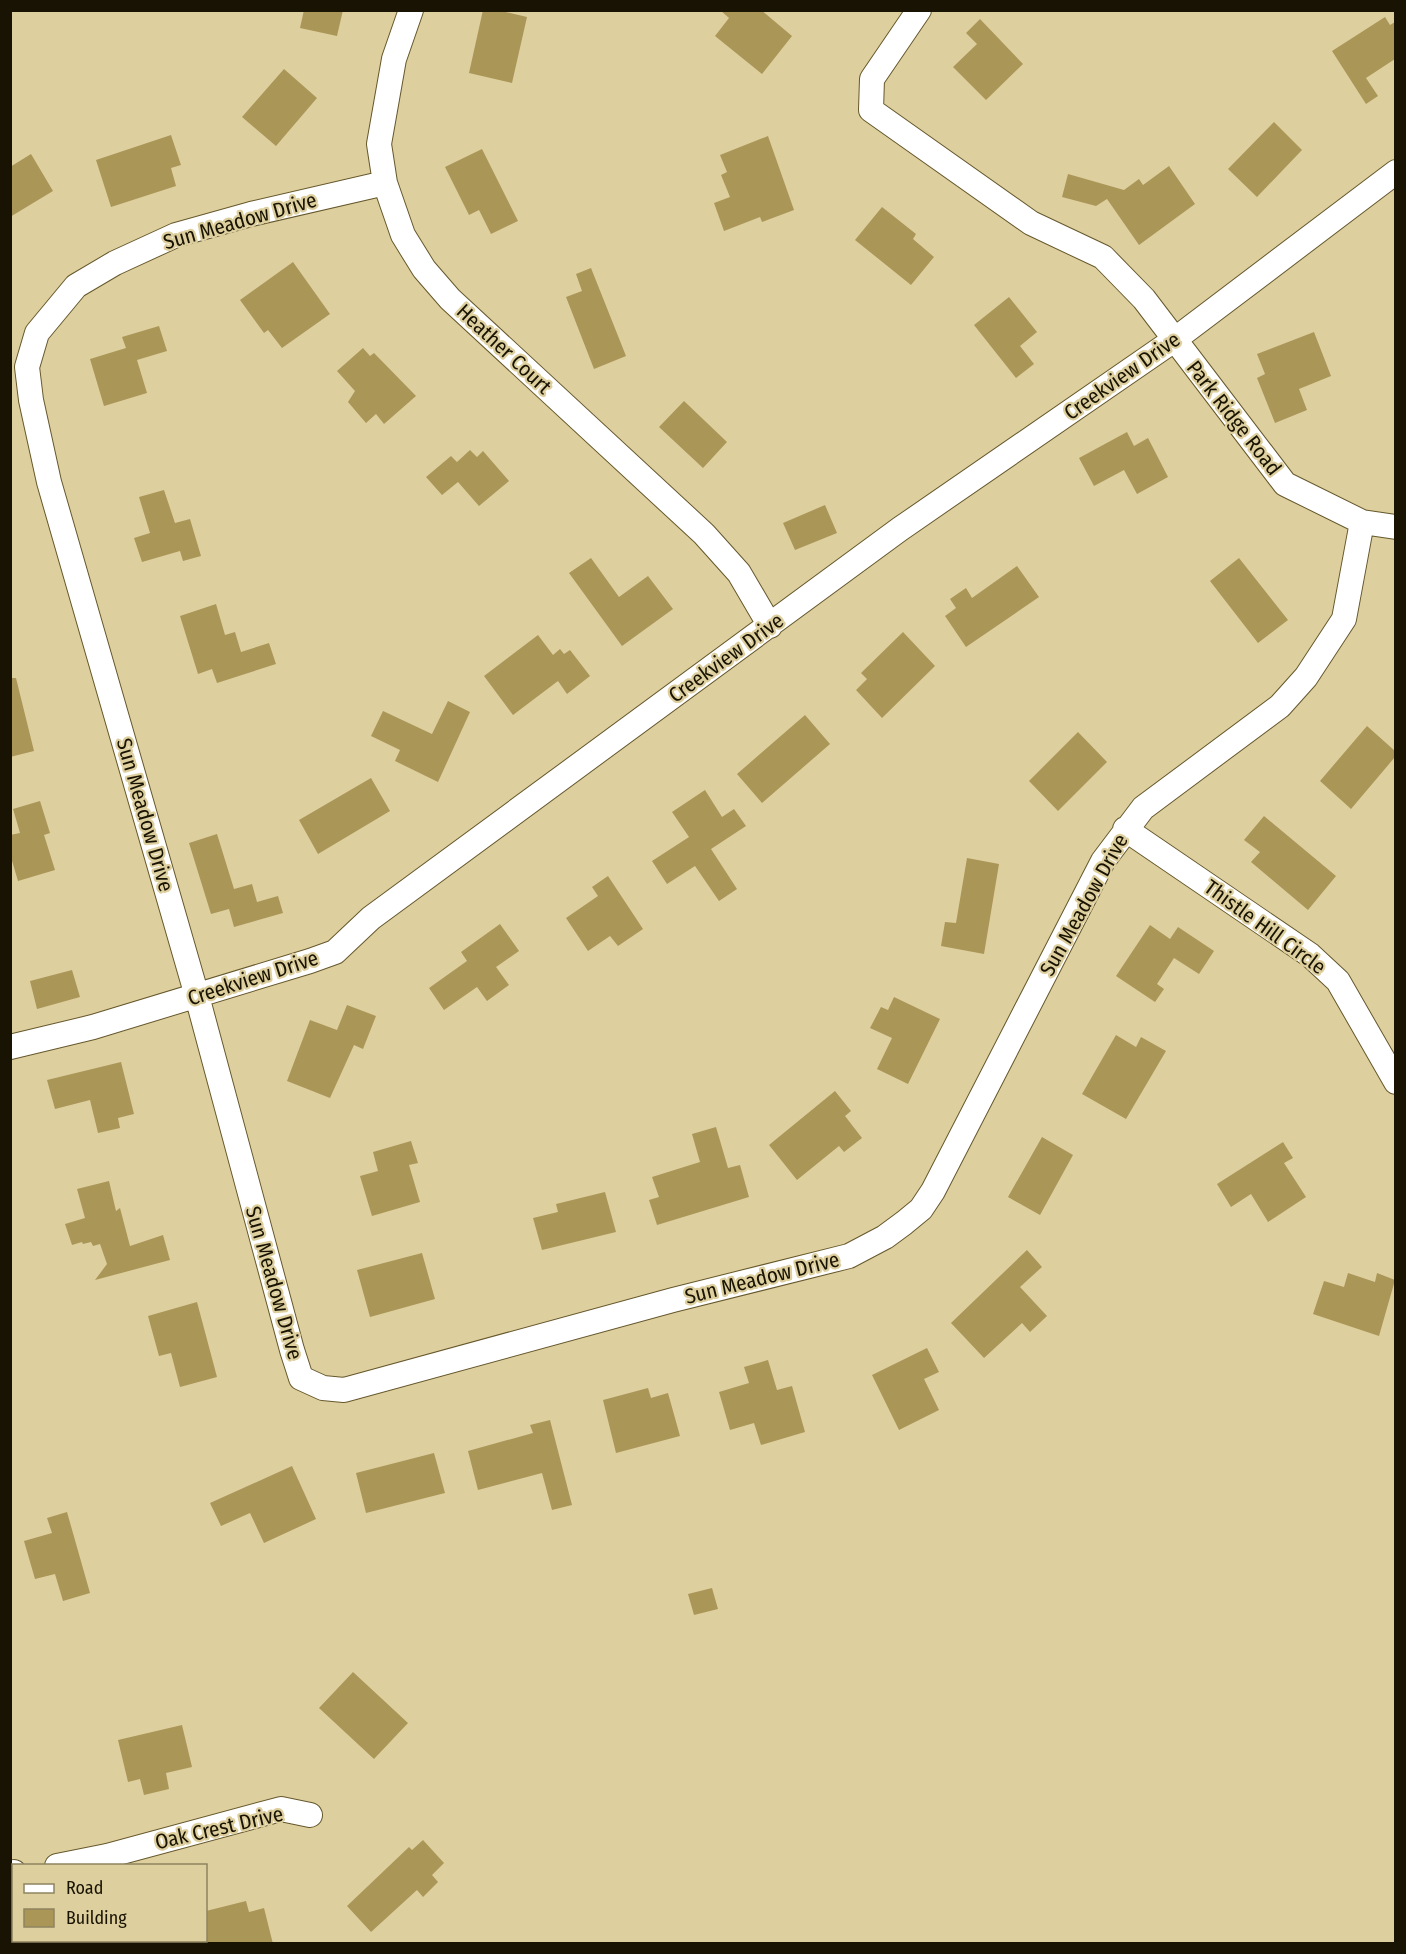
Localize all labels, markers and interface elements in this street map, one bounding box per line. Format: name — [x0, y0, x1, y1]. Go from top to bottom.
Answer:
street label: Sun Meadow Drive — [160, 187, 320, 255]
street label: Heather Court — [451, 298, 557, 400]
street label: Creekview Drive — [1059, 326, 1185, 426]
street label: Park Ridge Road — [1181, 355, 1287, 481]
street label: Creekview Drive — [663, 608, 789, 708]
street label: Sun Meadow Drive — [111, 735, 179, 895]
street label: Sun Meadow Drive — [1034, 829, 1134, 981]
street label: Thistle Hill Circle — [1199, 874, 1331, 980]
street label: Creekview Drive — [184, 945, 322, 1011]
street label: Sun Meadow Drive — [240, 1203, 308, 1363]
street label: Sun Meadow Drive — [682, 1246, 842, 1310]
street label: Oak Crest Drive — [152, 1801, 286, 1855]
legend — [12, 1864, 207, 1942]
text: Road — [66, 1877, 103, 1899]
text: Building — [66, 1907, 127, 1929]

